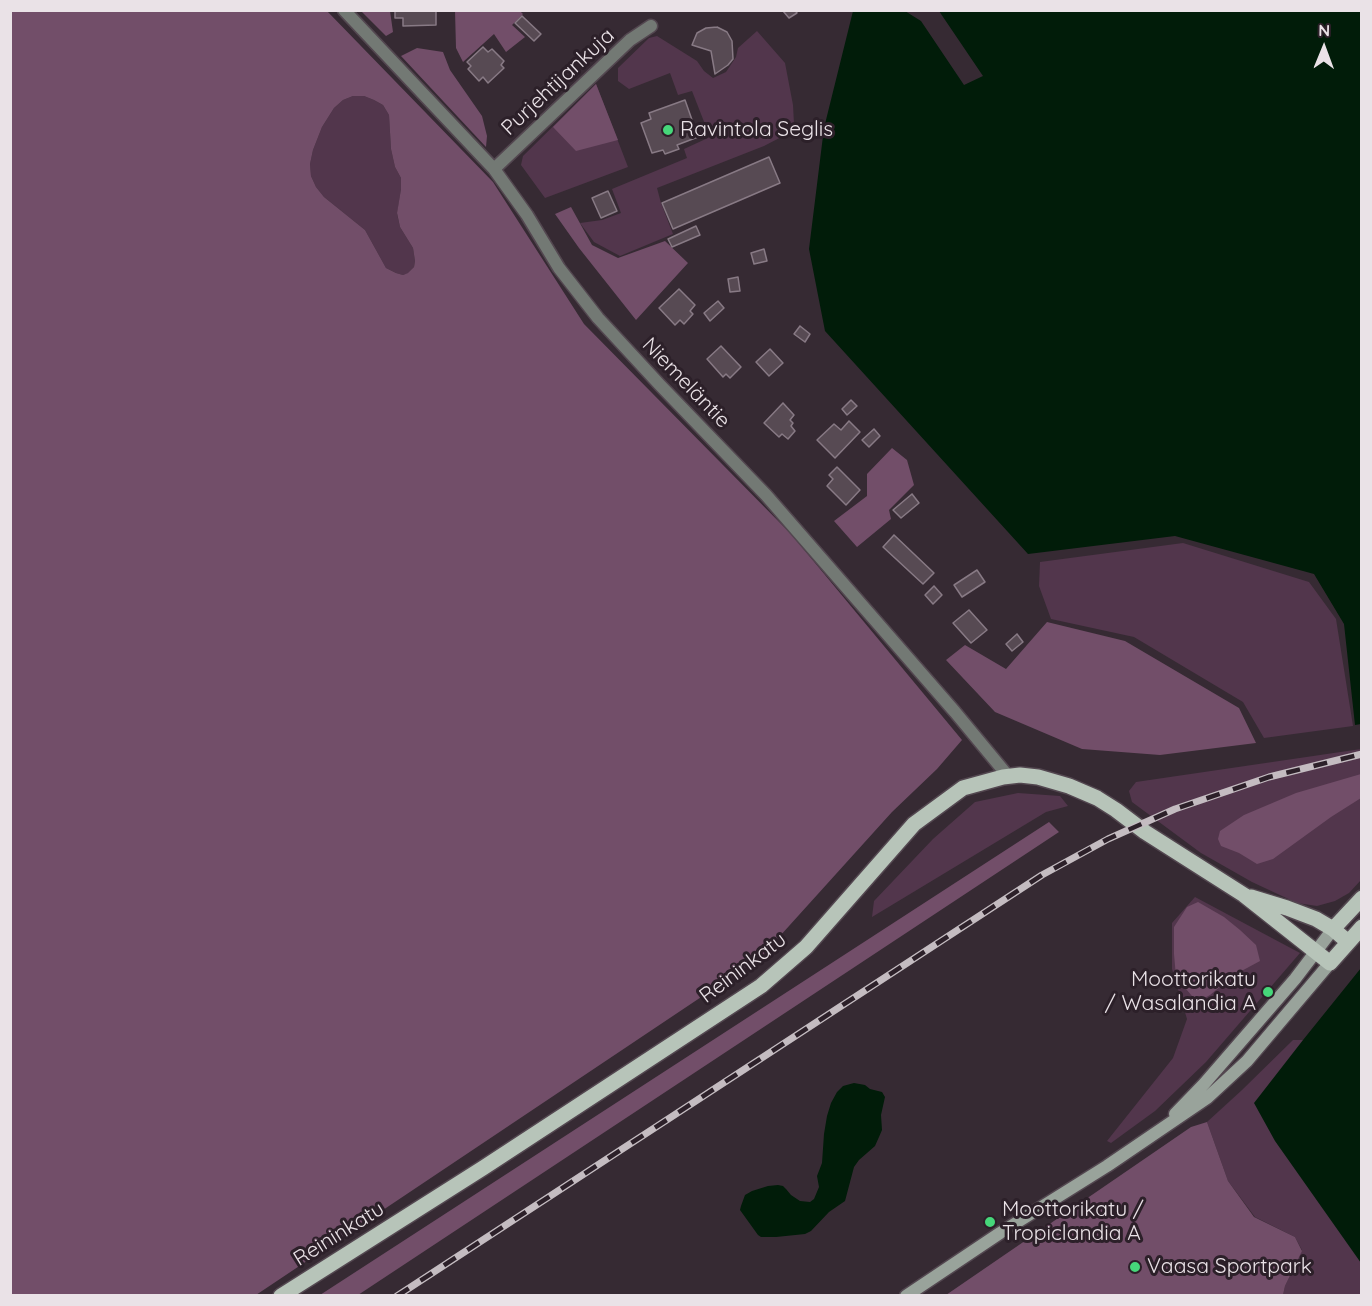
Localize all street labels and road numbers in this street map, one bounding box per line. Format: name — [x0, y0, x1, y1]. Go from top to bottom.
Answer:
street label: Purjehtijankuja — [496, 23, 620, 141]
street label: Niemeläntie — [637, 333, 735, 433]
street label: Reininkatu — [695, 927, 791, 1009]
street label: Reininkatu — [289, 1196, 389, 1272]

